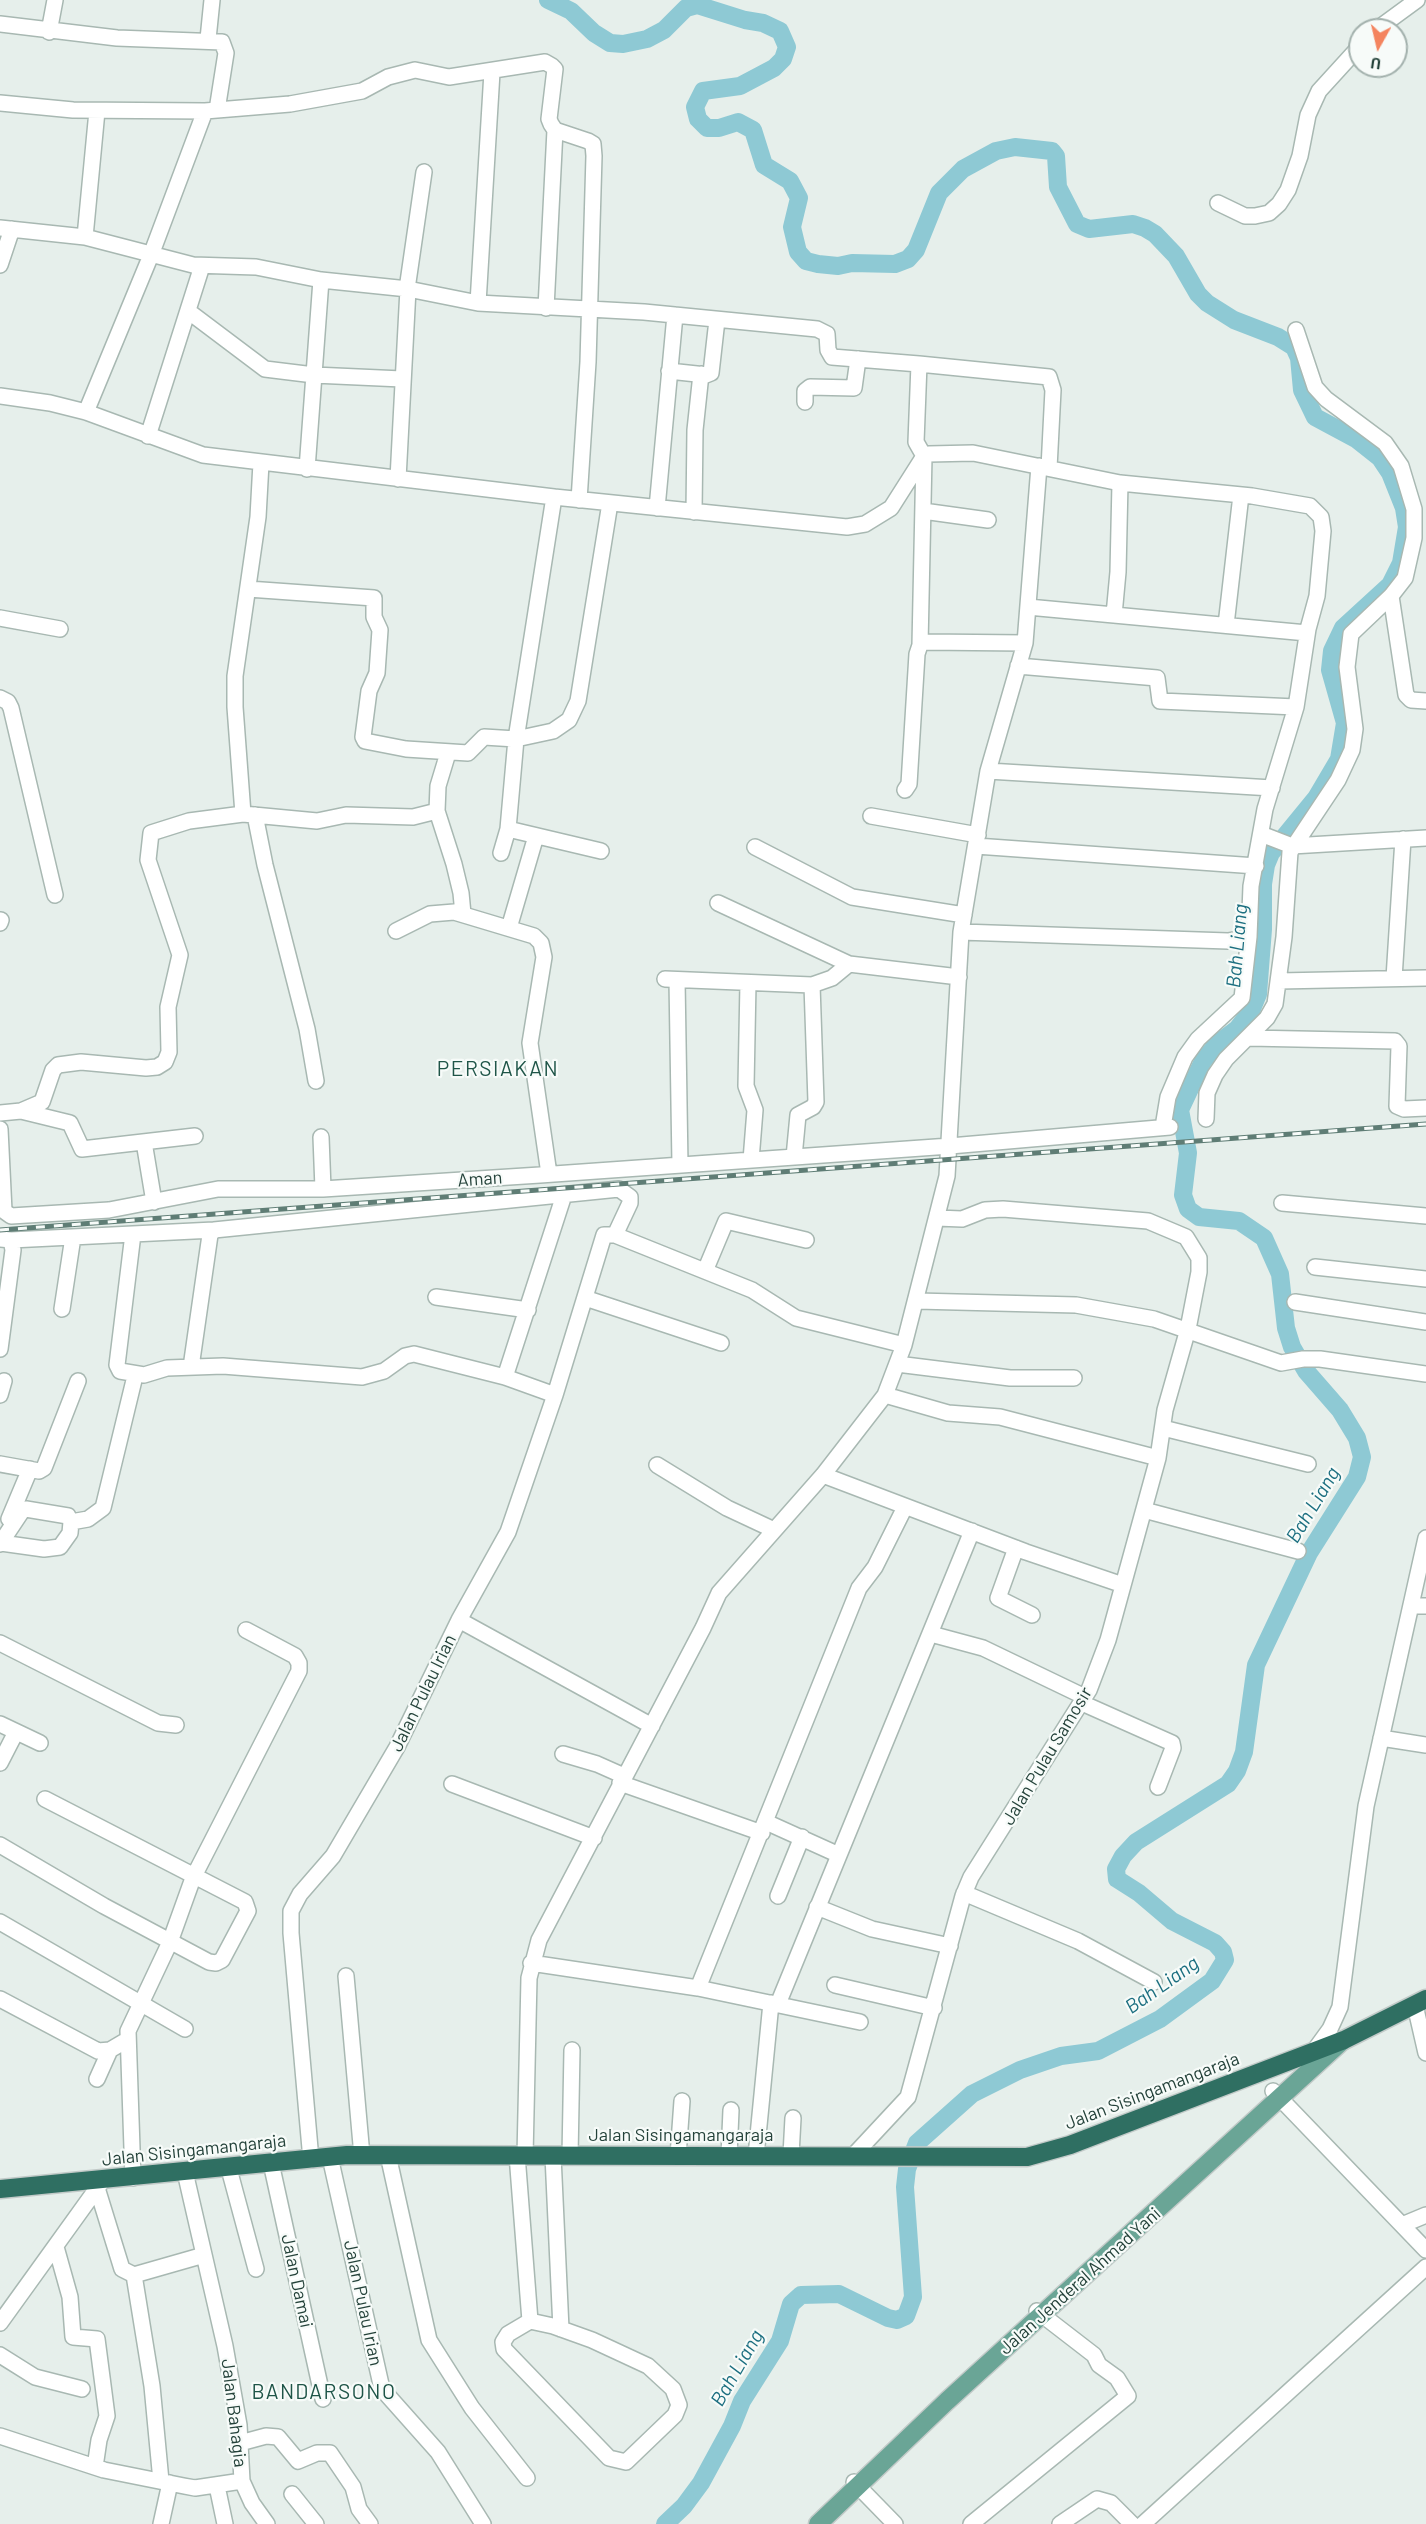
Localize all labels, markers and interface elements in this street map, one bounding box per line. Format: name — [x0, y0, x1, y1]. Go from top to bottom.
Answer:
north arrow — [1348, 18, 1408, 78]
text: U — [1369, 54, 1382, 74]
water label: Bah Liang — [1221, 903, 1253, 989]
district label: PERSIAKAN — [437, 1056, 559, 1082]
street label: Aman — [457, 1167, 503, 1191]
water label: Bah Liang — [1281, 1463, 1345, 1547]
street label: Jalan Pulau Irian — [385, 1631, 461, 1755]
street label: Jalan Pulau Samosir — [997, 1683, 1097, 1829]
water label: Bah Liang — [1121, 1951, 1203, 2019]
street label: Jalan Sisingamangaraja — [1062, 2048, 1242, 2134]
street label: Jalan Sisingamangaraja — [588, 2124, 774, 2146]
street label: Jalan Sisingamangaraja — [101, 2130, 287, 2170]
street label: Jalan Jenderal Ahmad Yani — [995, 2203, 1165, 2359]
street label: Jalan Damai — [277, 2232, 317, 2330]
street label: Jalan Pulau Irian — [339, 2238, 387, 2368]
water label: Bah Liang — [706, 2326, 768, 2410]
street label: Jalan Bahagia — [217, 2358, 251, 2468]
district label: BANDARSONO — [251, 2379, 397, 2405]

